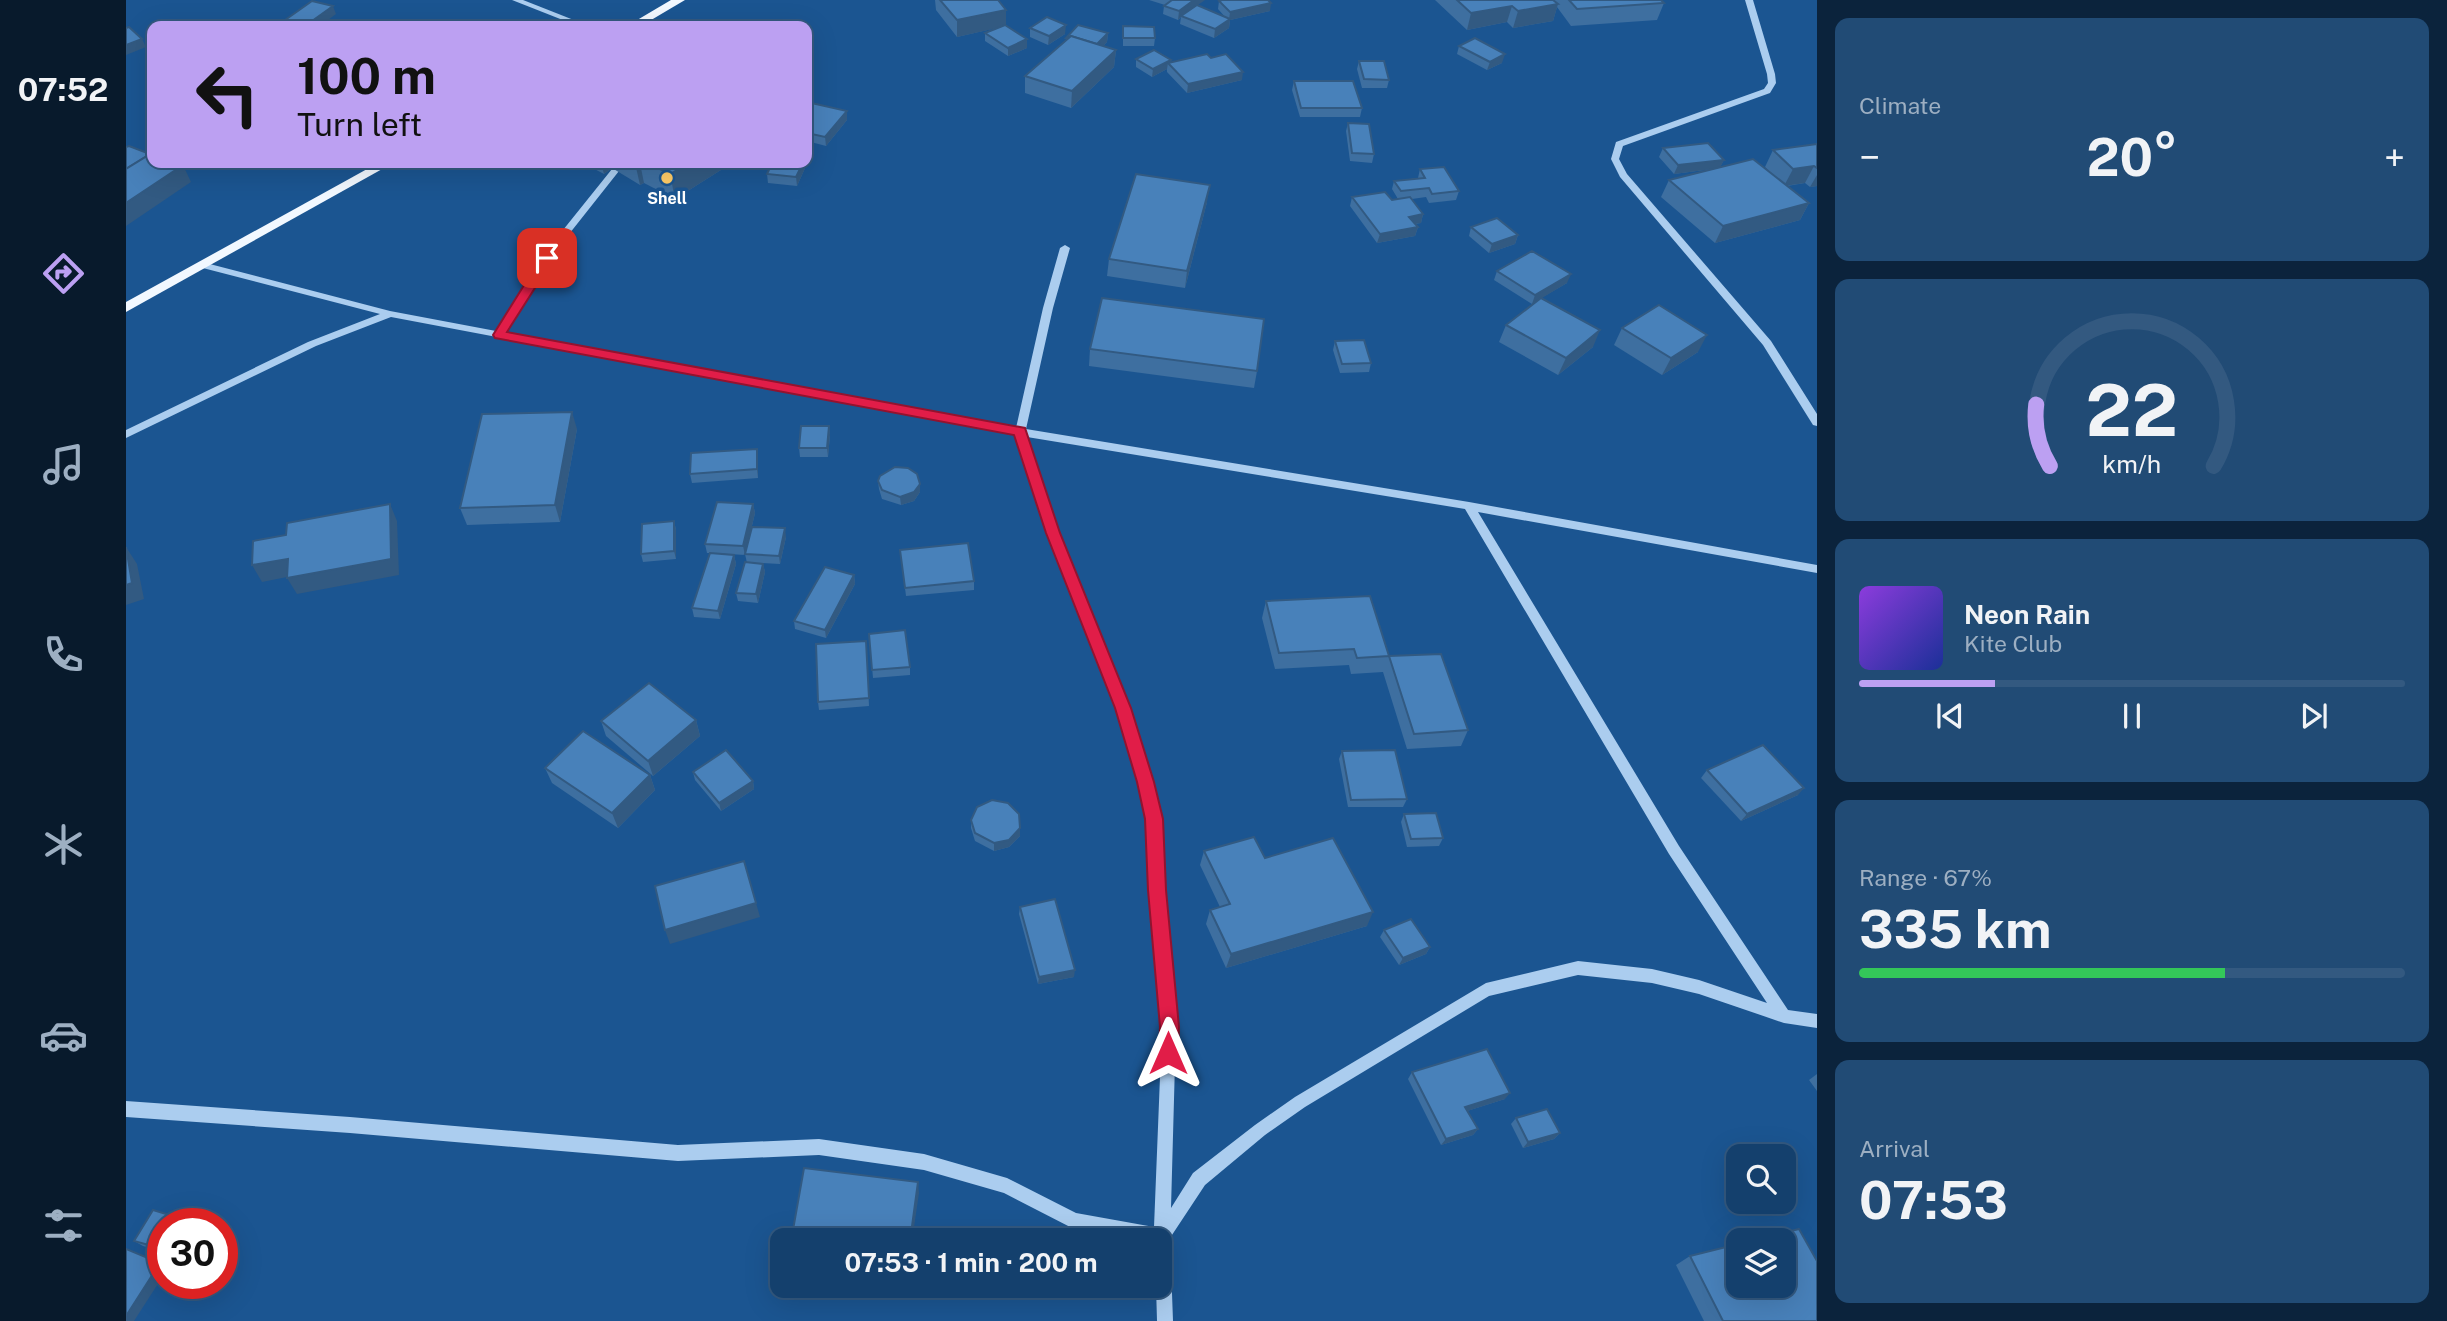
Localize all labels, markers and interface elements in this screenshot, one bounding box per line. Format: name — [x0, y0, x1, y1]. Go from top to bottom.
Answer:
text: 100 m — [297, 47, 436, 105]
icon: left — [182, 49, 273, 140]
text: 07:52 — [18, 71, 108, 108]
text: Climate — [1859, 92, 1941, 119]
text: Turn left — [297, 106, 422, 143]
text: 20° — [2086, 127, 2178, 188]
text: − — [1859, 135, 1880, 180]
text: + — [2384, 135, 2405, 180]
marker: Shell — [659, 170, 675, 186]
place label: Shell — [647, 189, 687, 208]
pin — [517, 228, 577, 288]
icon: arrive — [528, 239, 566, 277]
icon: directions — [39, 249, 88, 298]
text: 22 — [2086, 367, 2178, 452]
icon: music — [39, 440, 88, 489]
text: km/h — [2103, 449, 2161, 479]
text: Neon Rain — [1964, 599, 2090, 630]
icon: phone — [39, 630, 88, 679]
text: Kite Club — [1964, 630, 2062, 657]
icon: previous — [1931, 697, 1969, 735]
icon: pause — [2113, 697, 2151, 735]
icon: next — [2295, 697, 2333, 735]
icon: climate — [39, 820, 88, 869]
text: Range · 67% — [1859, 864, 1992, 891]
text: 335 km — [1859, 899, 2052, 960]
icon: car — [39, 1011, 88, 1060]
position arrow — [1131, 1016, 1205, 1090]
text: Arrival — [1859, 1135, 1930, 1162]
map controls — [1726, 1144, 1796, 1298]
button: search — [1726, 1144, 1796, 1214]
text: 07:53 — [1859, 1170, 2008, 1231]
icon: filters — [39, 1201, 88, 1250]
speed limit sign: 30 — [147, 1208, 238, 1299]
button: layers — [1726, 1228, 1796, 1298]
text: 07:53 · 1 min · 200 m — [844, 1247, 1098, 1278]

